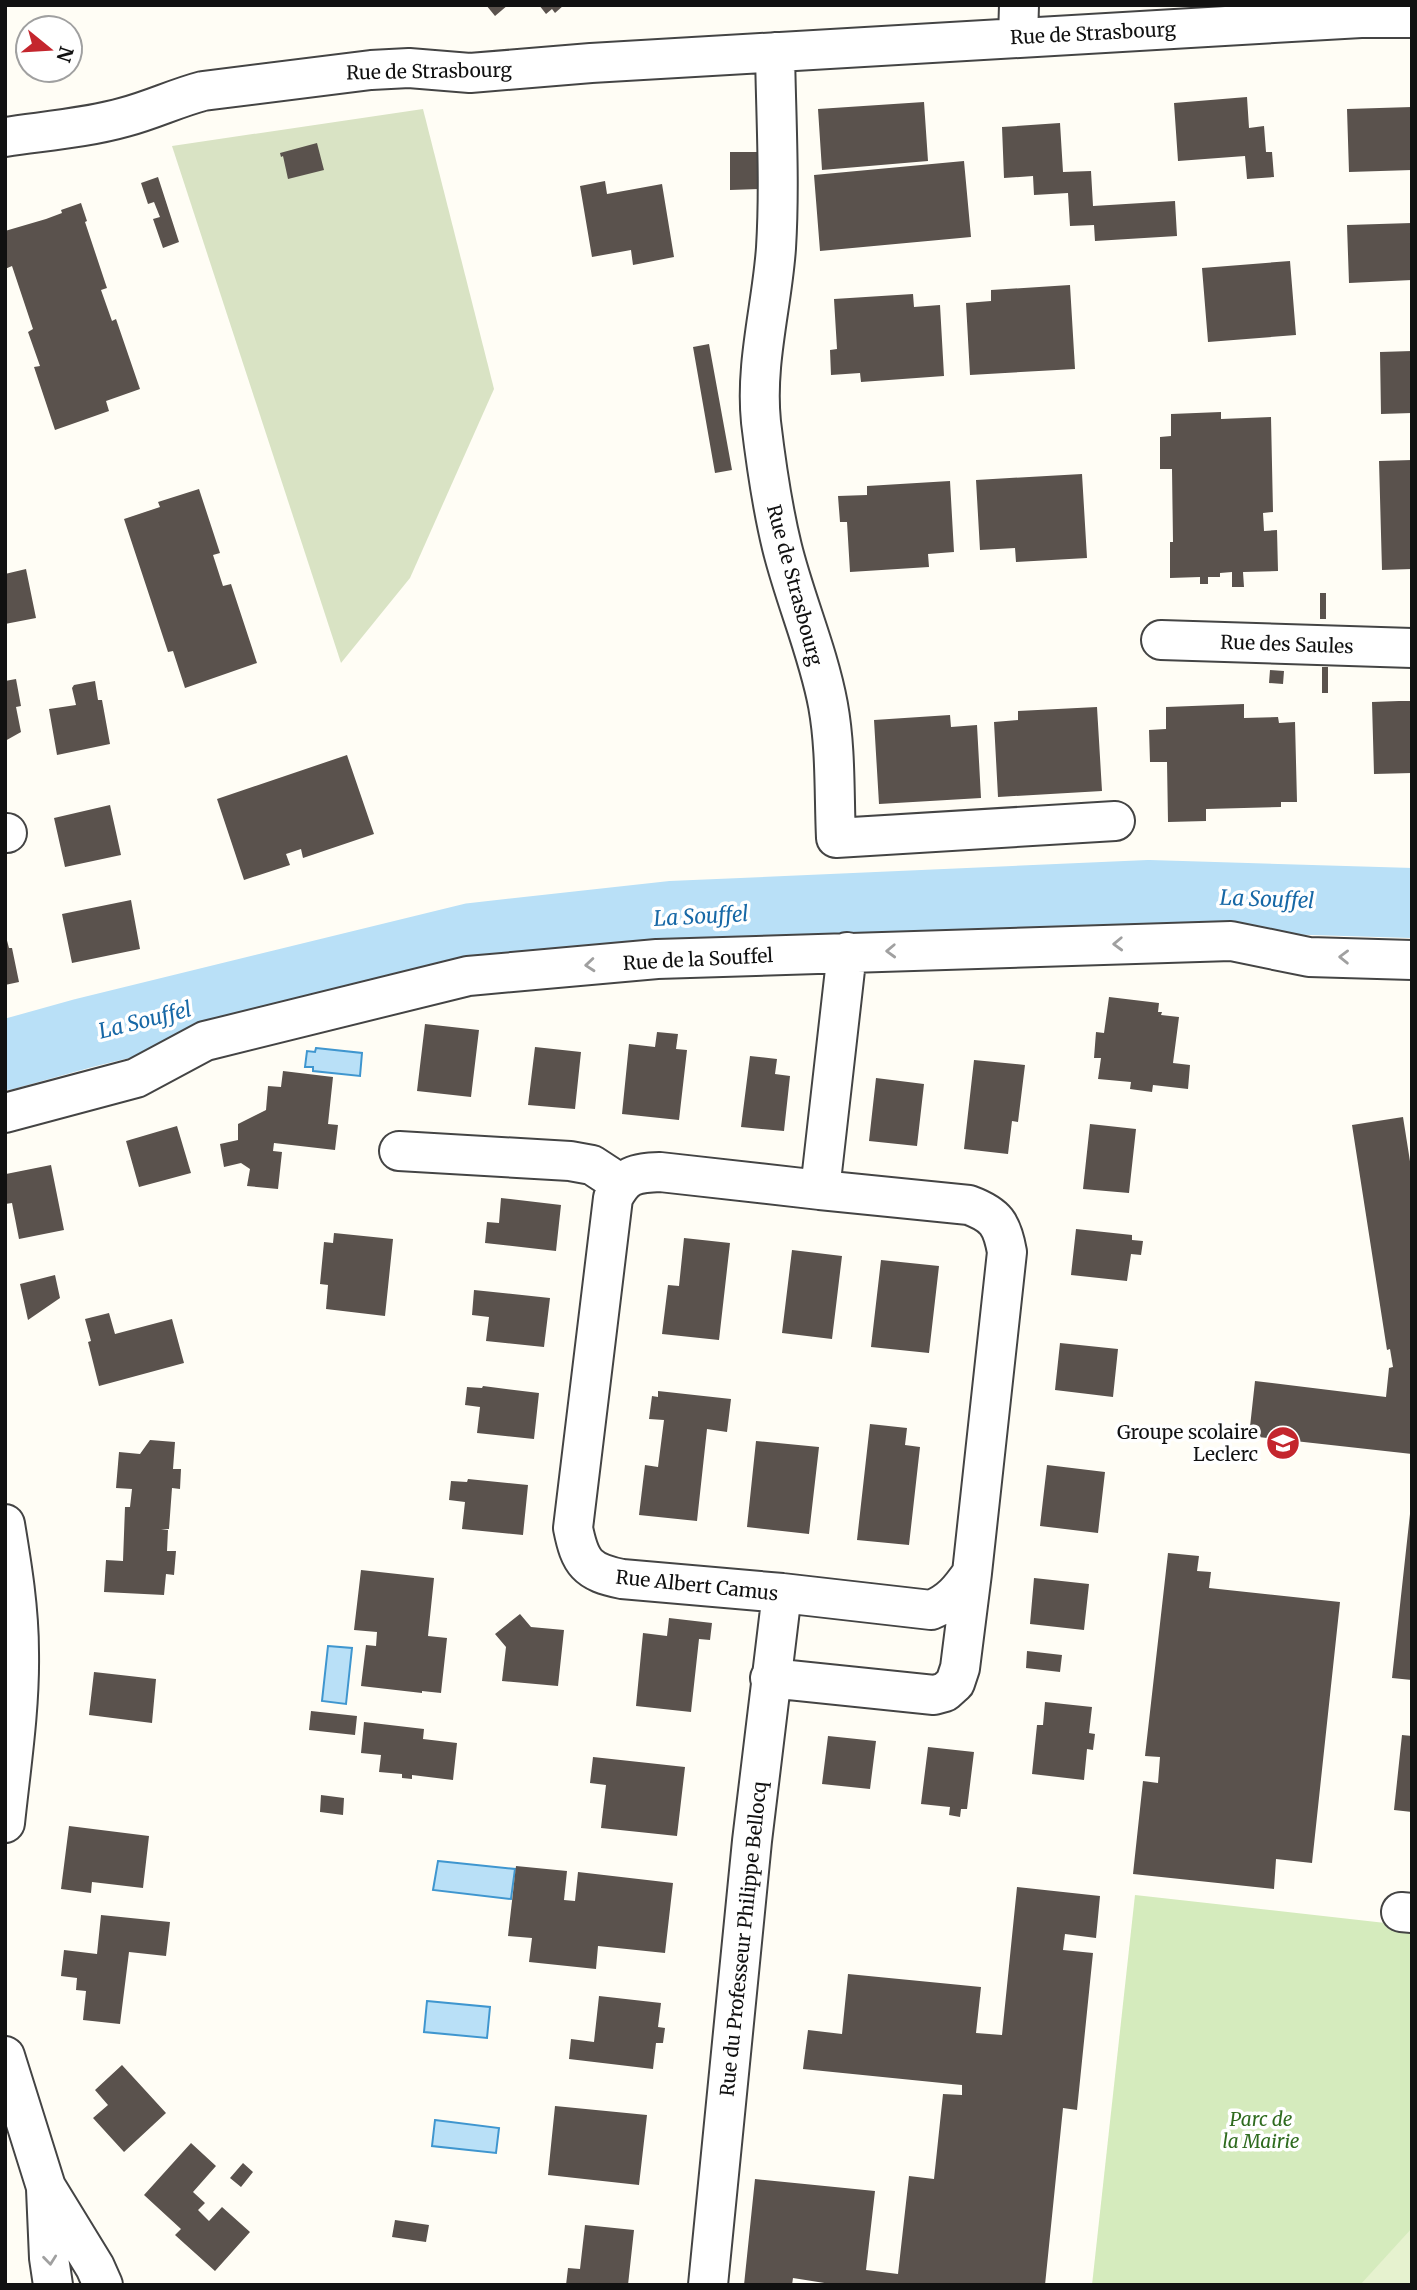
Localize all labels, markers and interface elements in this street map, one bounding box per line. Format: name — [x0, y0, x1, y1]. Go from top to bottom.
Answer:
north arrow — [14, 14, 84, 84]
street label: Rue de Strasbourg — [1009, 17, 1177, 49]
text: N — [51, 43, 79, 65]
street label: Rue de Strasbourg — [346, 58, 513, 84]
street label: Rue de Strasbourg — [762, 502, 828, 669]
street label: Rue des Saules — [1220, 630, 1354, 658]
water label: La Souffel — [1219, 884, 1315, 914]
water label: La Souffel — [653, 900, 749, 932]
one-way arrow — [1112, 936, 1123, 952]
street label: Rue de la Souffel — [622, 943, 774, 975]
one-way arrow — [885, 943, 895, 959]
one-way arrow — [1338, 950, 1349, 965]
one-way arrow — [584, 957, 595, 972]
water label: La Souffel — [96, 995, 194, 1045]
place label: Groupe scolaire Leclerc — [1117, 1420, 1258, 1466]
school or university icon: Groupe scolaire Leclerc — [1264, 1424, 1302, 1462]
street label: Rue Albert Camus — [615, 1565, 779, 1605]
street label: Rue du Professeur Philippe Bellocq — [715, 1780, 772, 2098]
park label: Parc de la Mairie — [1222, 2107, 1300, 2153]
one-way arrow — [42, 2255, 57, 2266]

